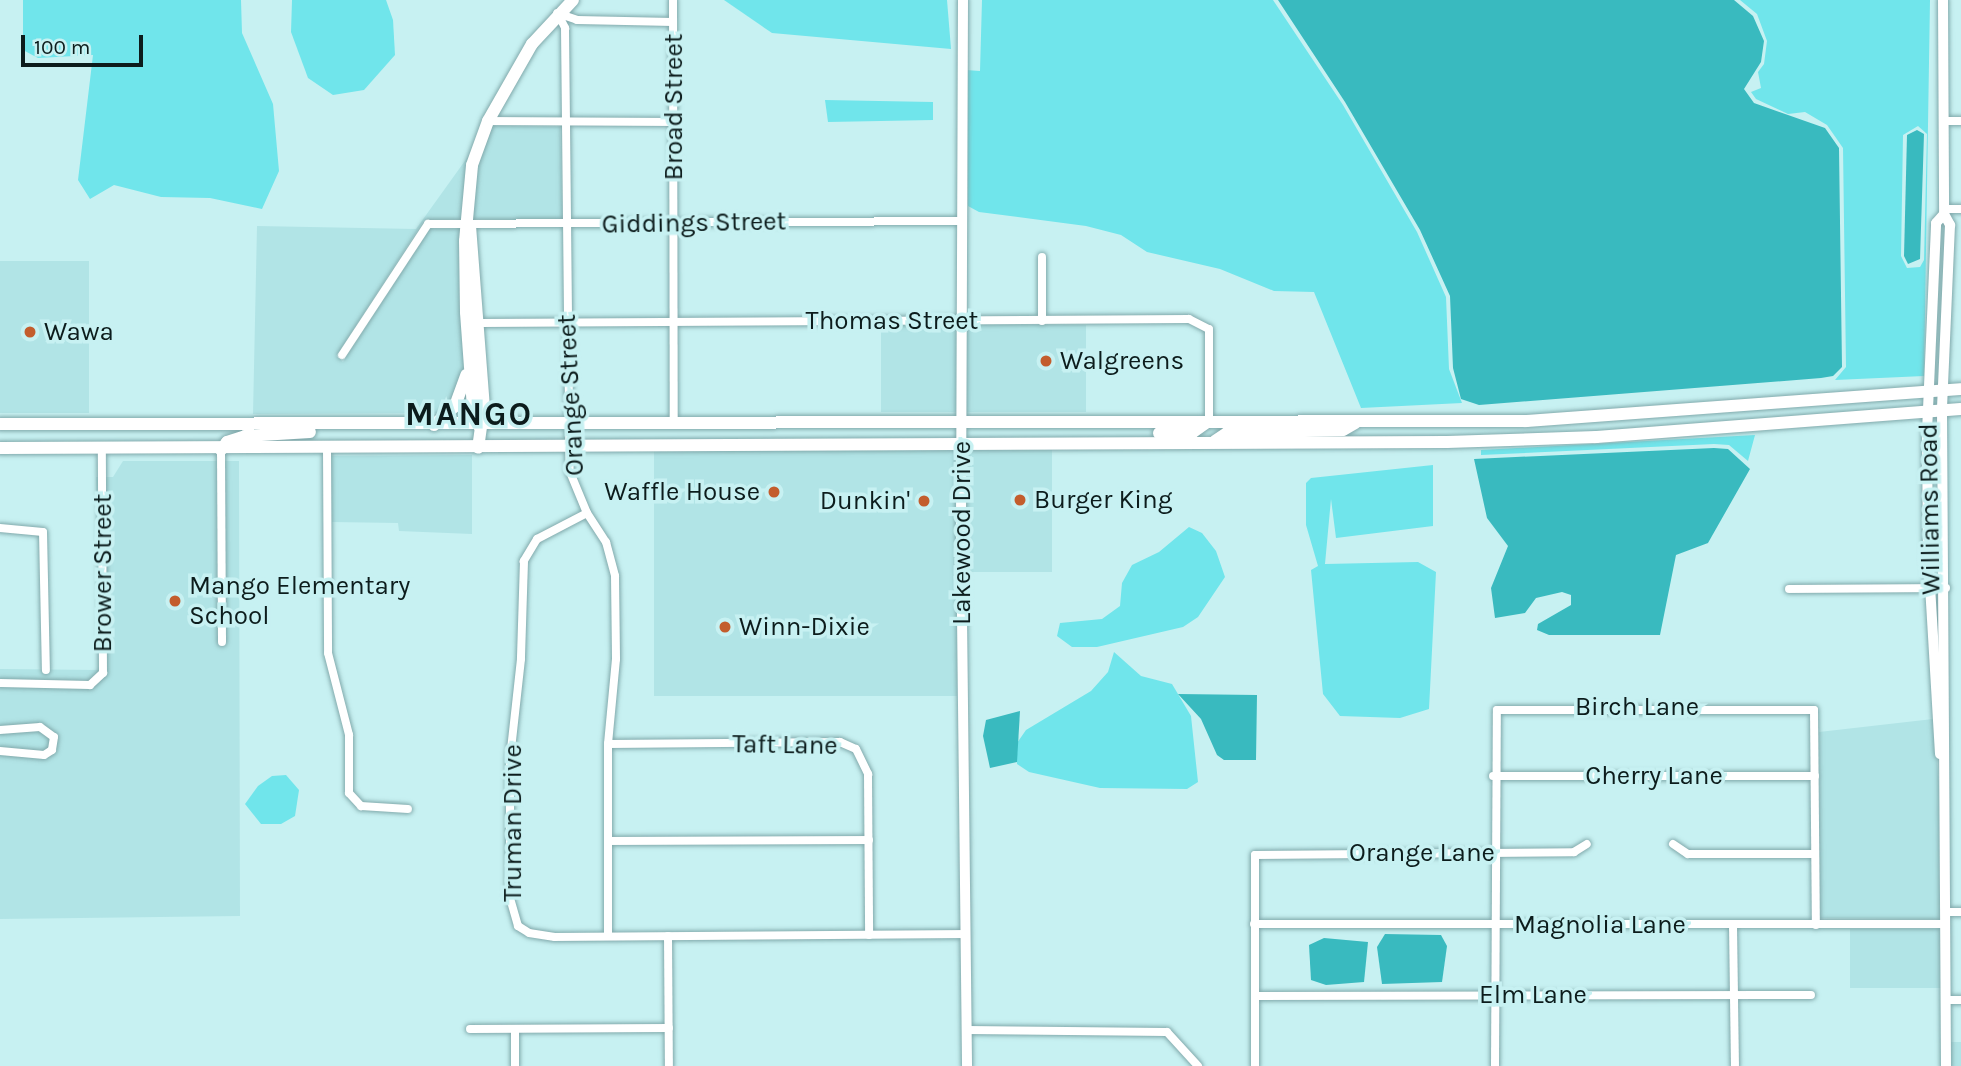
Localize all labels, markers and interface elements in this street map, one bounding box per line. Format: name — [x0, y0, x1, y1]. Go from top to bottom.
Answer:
scale bar — [24, 21, 147, 65]
street label: Broad Street — [658, 33, 690, 181]
text: 100 m — [34, 35, 91, 59]
street label: Giddings Street — [601, 206, 787, 240]
street label: Thomas Street — [806, 305, 978, 337]
street label: Orange Street — [551, 313, 591, 477]
place label: Wawa — [44, 316, 114, 348]
marker: Wawa — [22, 324, 38, 340]
place label: Walgreens — [1060, 345, 1184, 377]
marker: Walgreens — [1038, 353, 1054, 369]
district label: MANGO — [406, 395, 532, 435]
street label: Williams Road — [1913, 423, 1947, 595]
street label: Lakewood Drive — [946, 441, 978, 625]
place label: Waffle House — [604, 476, 760, 508]
marker: Waffle House — [766, 484, 782, 500]
place label: Burger King — [1034, 484, 1172, 516]
place label: Dunkin' — [820, 485, 910, 517]
marker: Burger King — [1012, 492, 1028, 508]
marker: Dunkin' — [916, 493, 932, 509]
street label: Brower Street — [87, 494, 119, 652]
place label: Mango Elementary School — [189, 570, 410, 632]
marker: Mango Elementary School — [167, 593, 183, 609]
place label: Winn-Dixie — [739, 611, 870, 643]
marker: Winn-Dixie — [717, 619, 733, 635]
street label: Birch Lane — [1575, 691, 1699, 723]
street label: Taft Lane — [732, 728, 838, 762]
street label: Truman Drive — [497, 744, 529, 902]
street label: Cherry Lane — [1585, 760, 1723, 792]
street label: Orange Lane — [1349, 837, 1495, 869]
street label: Magnolia Lane — [1514, 909, 1686, 941]
street label: Elm Lane — [1479, 979, 1587, 1011]

